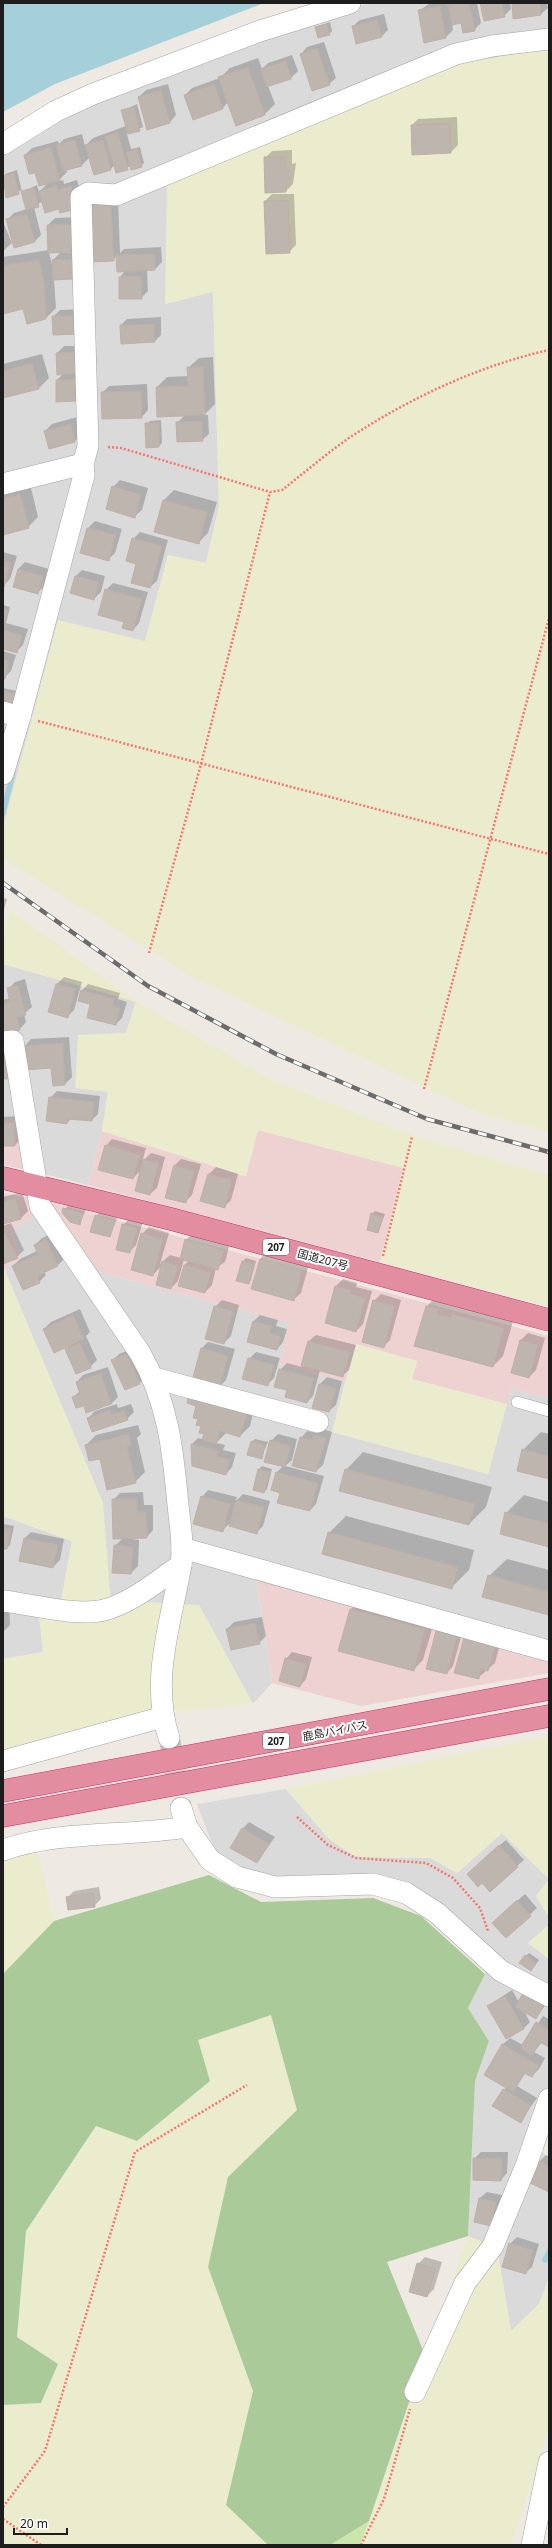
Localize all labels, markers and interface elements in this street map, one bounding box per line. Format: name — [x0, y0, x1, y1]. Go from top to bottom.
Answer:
road number: 207 — [263, 1239, 289, 1255]
street label: 国道207号 — [296, 1245, 350, 1273]
street label: 鹿島バイパス — [301, 1716, 369, 1744]
road number: 207 — [263, 1733, 289, 1749]
scale bar — [14, 2510, 67, 2536]
text: 20 m — [20, 2515, 48, 2532]

